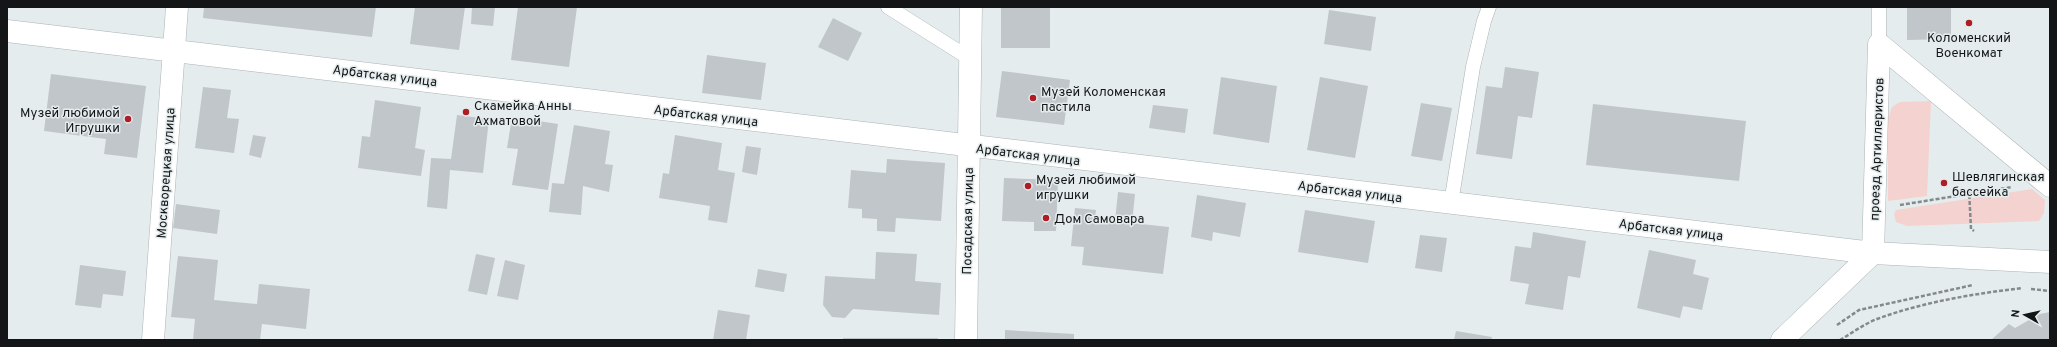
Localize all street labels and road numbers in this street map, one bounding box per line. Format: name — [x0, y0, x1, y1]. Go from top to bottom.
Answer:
street label: Арбатская улица — [332, 63, 438, 91]
street label: проезд Артиллеристов — [1868, 77, 1888, 221]
street label: Арбатская улица — [653, 103, 759, 131]
street label: Москворецкая улица — [154, 107, 180, 239]
street label: Арбатская улица — [975, 142, 1081, 170]
street label: Посадская улица — [960, 167, 978, 275]
street label: Арбатская улица — [1297, 179, 1403, 207]
street label: Арбатская улица — [1618, 217, 1724, 245]

